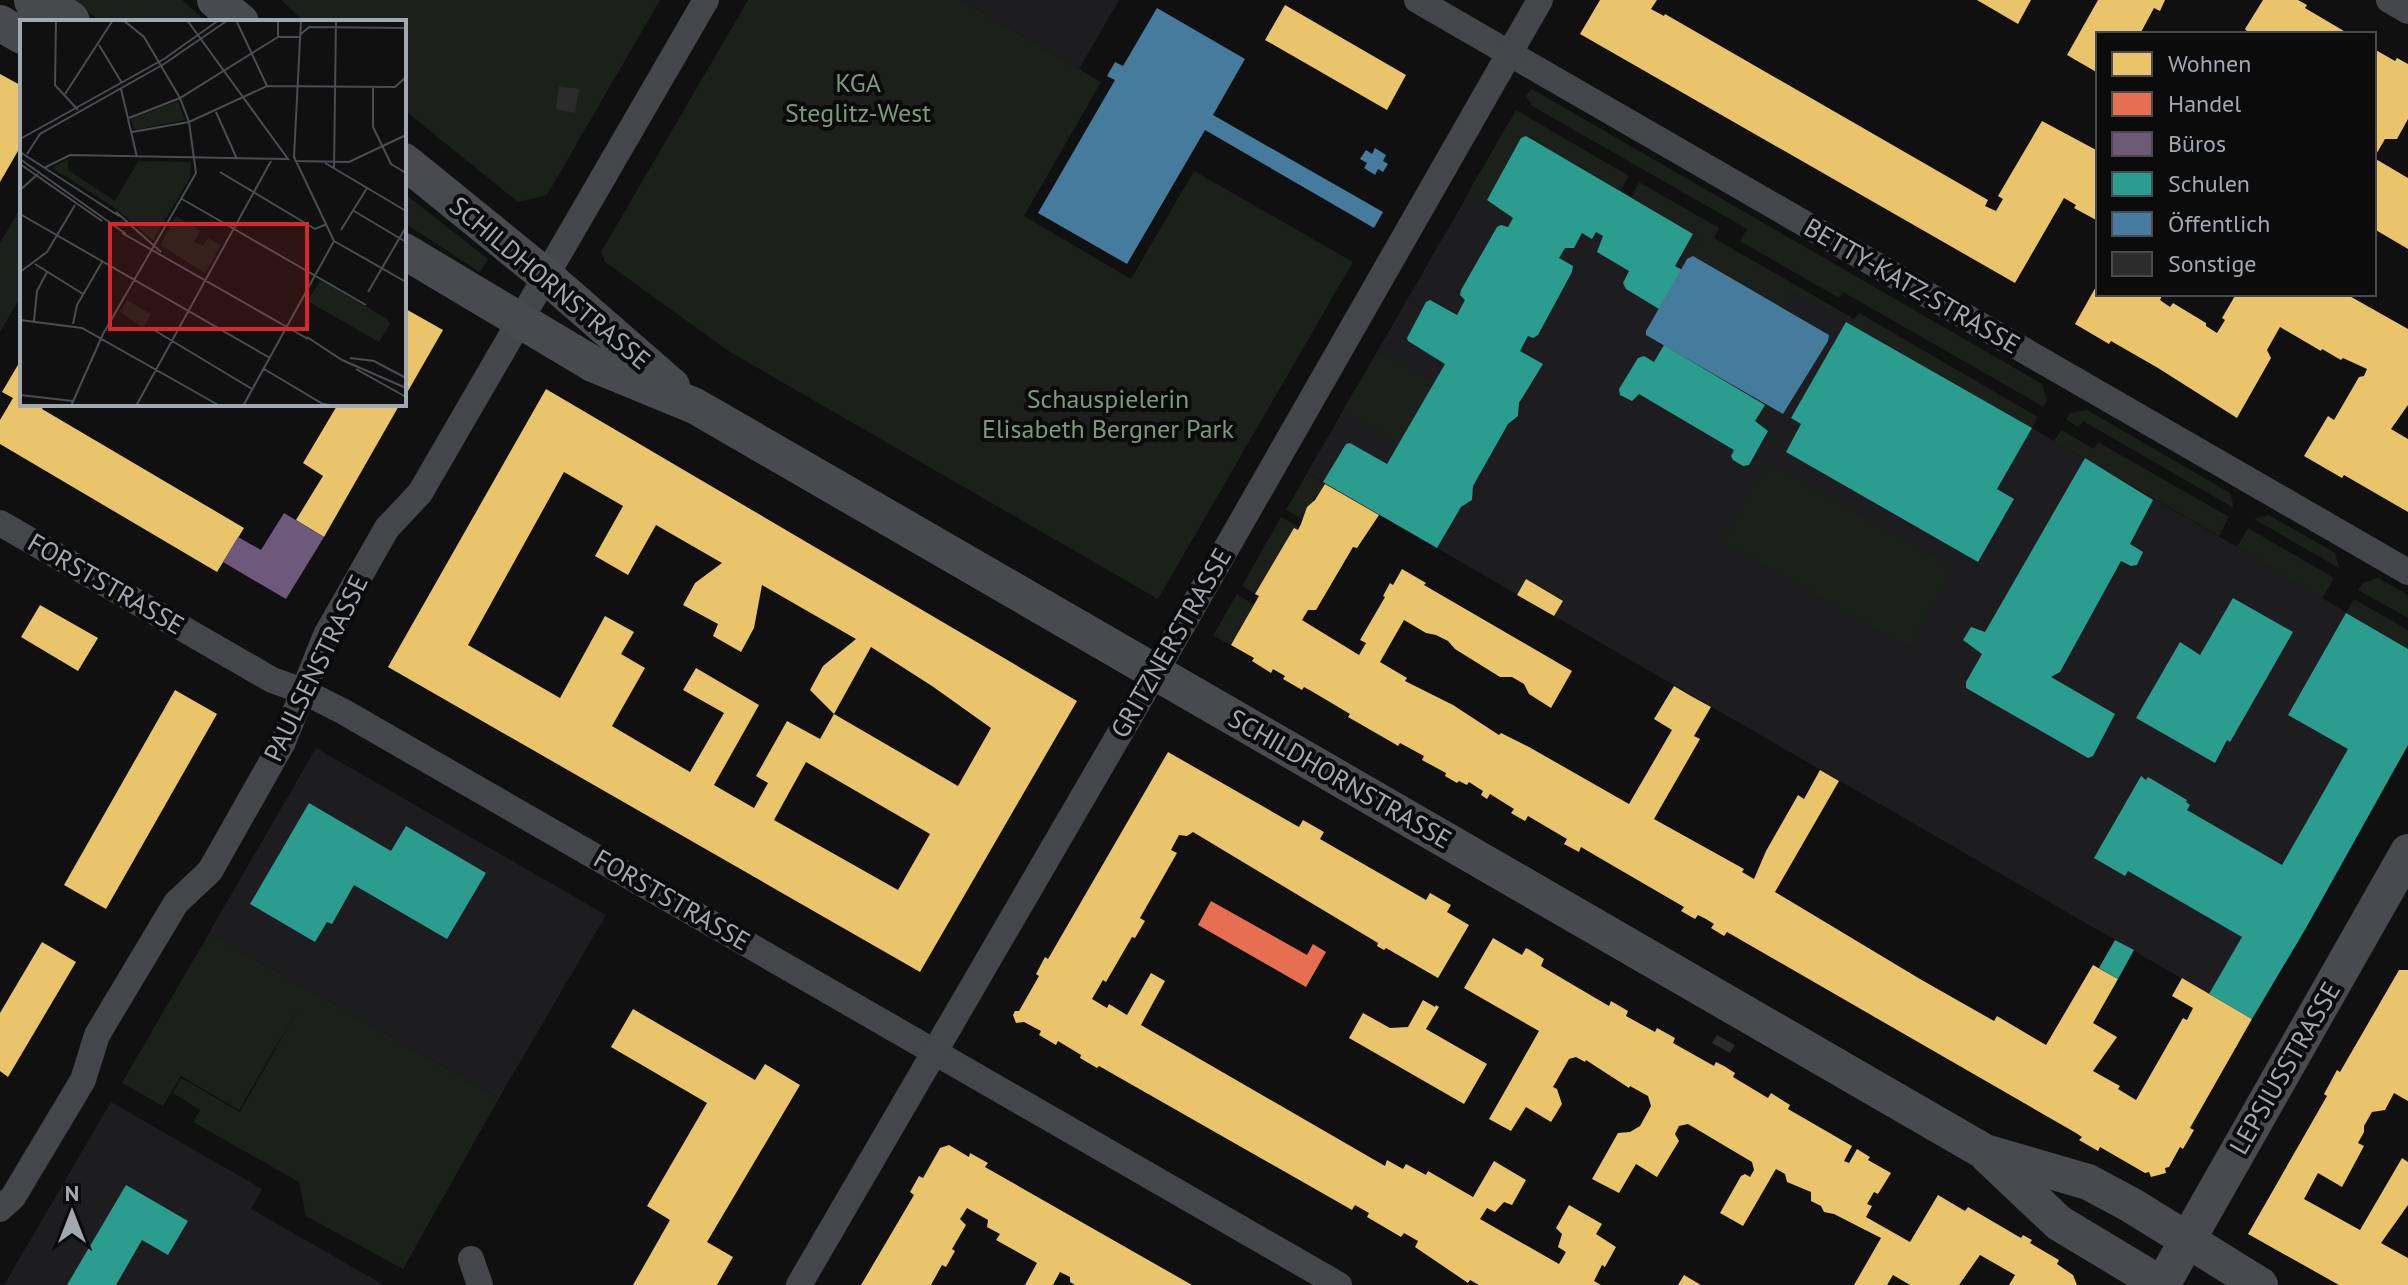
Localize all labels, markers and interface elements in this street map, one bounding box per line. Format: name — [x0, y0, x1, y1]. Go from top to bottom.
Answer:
inset map — [20, 20, 406, 406]
legend — [2096, 32, 2376, 296]
text: Wohnen — [2168, 48, 2251, 79]
park label: KGA Steglitz-West — [785, 66, 931, 129]
text: Handel — [2168, 88, 2241, 119]
text: Büros — [2168, 128, 2226, 159]
text: Schulen — [2168, 168, 2250, 199]
street label: SCHILDHORNSTRASSE — [443, 189, 658, 376]
text: Öffentlich — [2168, 208, 2270, 239]
street label: BETTY-KATZ-STRASSE — [1798, 210, 2026, 361]
text: Sonstige — [2168, 248, 2257, 279]
park label: Schauspielerin Elisabeth Bergner Park — [982, 382, 1234, 445]
street label: FORSTSTRASSE — [22, 526, 190, 642]
street label: GRITZNERSTRASSE — [1103, 542, 1238, 744]
street label: PAULSENSTRASSE — [256, 569, 375, 766]
street label: SCHILDHORNSTRASSE — [1223, 701, 1458, 856]
street label: FORSTSTRASSE — [588, 842, 756, 958]
street label: LEPSIUSSTRASSE — [2222, 976, 2347, 1160]
north arrow — [32, 1173, 112, 1253]
text: N — [65, 1179, 79, 1207]

